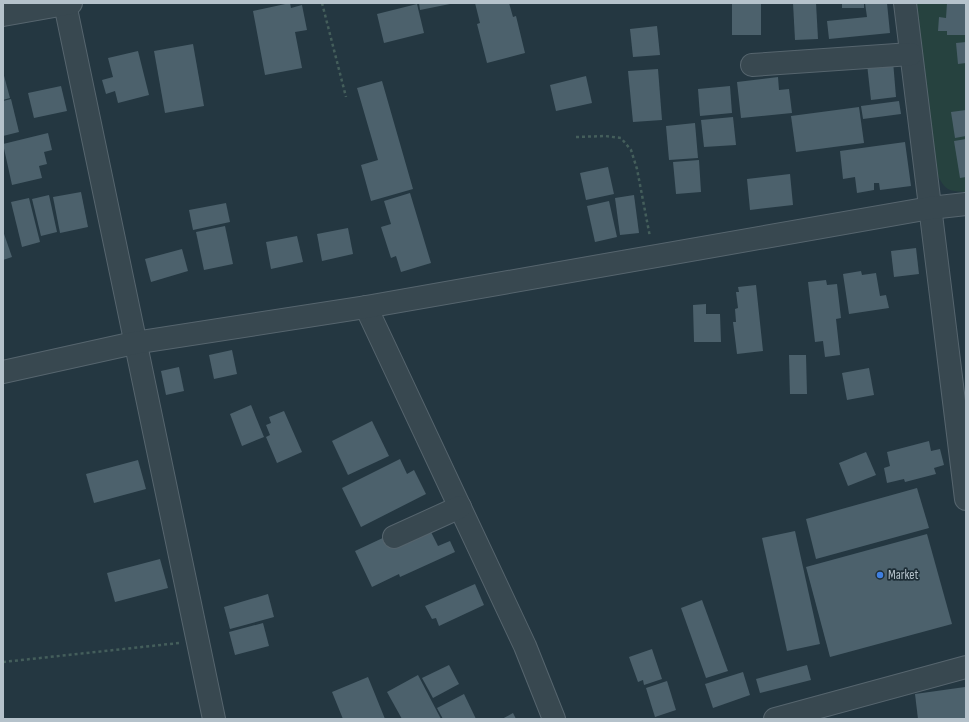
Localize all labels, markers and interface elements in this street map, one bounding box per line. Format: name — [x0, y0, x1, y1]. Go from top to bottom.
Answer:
place label: Market — [888, 567, 918, 583]
marker: Market — [875, 570, 885, 580]

